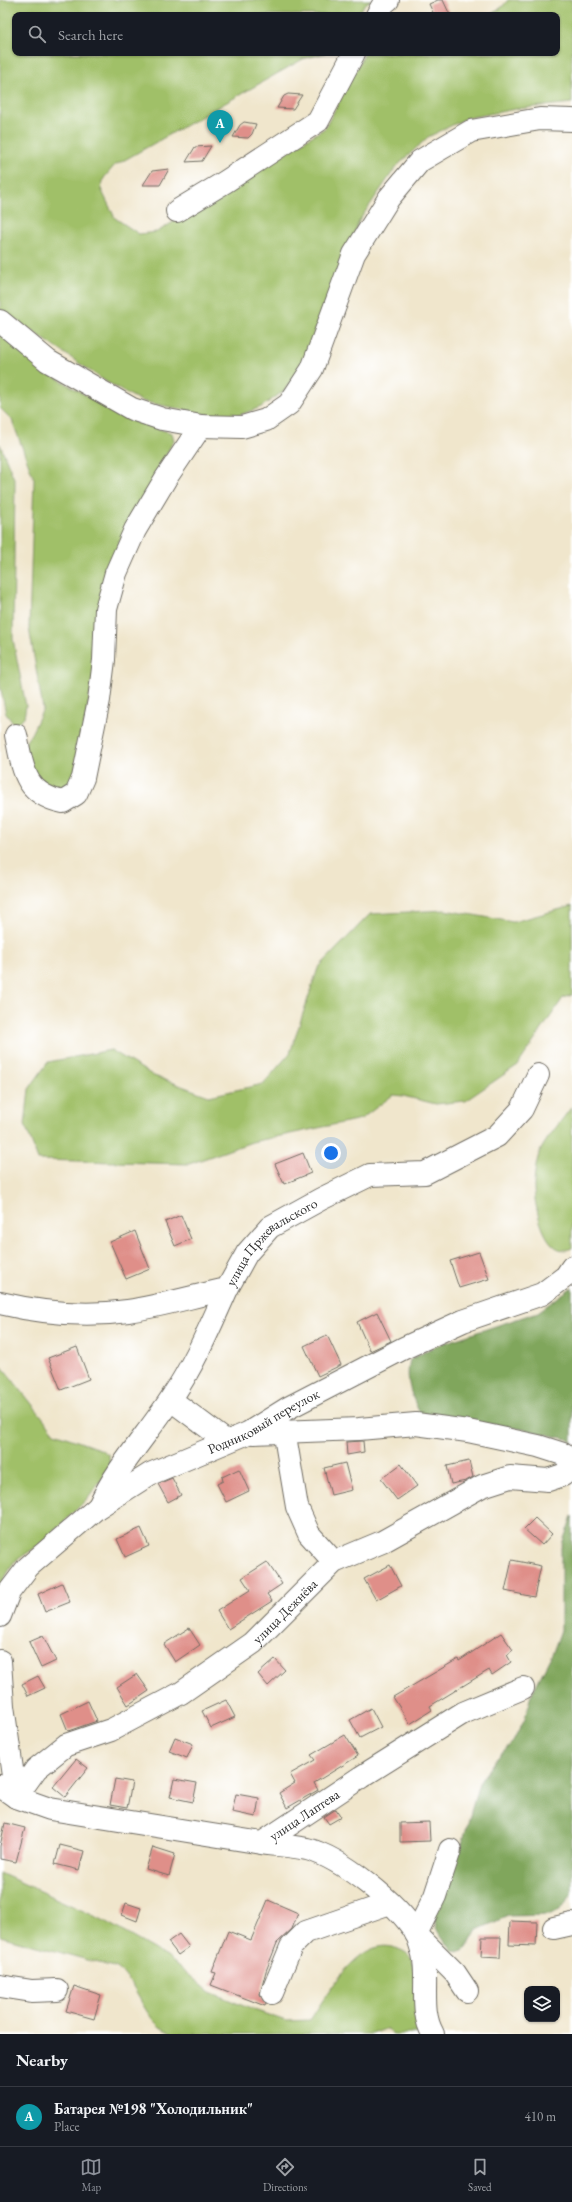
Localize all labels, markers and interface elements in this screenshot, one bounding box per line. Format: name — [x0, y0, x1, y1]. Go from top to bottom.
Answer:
search box — [12, 12, 560, 56]
icon: search — [26, 23, 48, 45]
text: Search here — [58, 25, 123, 44]
pin: A — [207, 110, 233, 143]
your location — [321, 1143, 341, 1163]
street label: улица Пржевальского — [221, 1194, 320, 1289]
street label: Родниковый переулок — [205, 1384, 323, 1458]
street label: улица Дежнёва — [248, 1575, 321, 1648]
street label: улица Лаптева — [266, 1785, 343, 1845]
map controls — [524, 1986, 560, 2022]
button: layers — [524, 1986, 560, 2022]
text: Nearby — [16, 2049, 68, 2071]
text: Батарея №198 "Холодильник" — [54, 2099, 253, 2118]
text: A — [24, 2108, 34, 2125]
text: 410 m — [525, 2108, 556, 2125]
text: Place — [54, 2118, 80, 2135]
tab: Map — [80, 2156, 102, 2194]
tab: Directions — [263, 2156, 307, 2194]
tab: Saved — [468, 2156, 492, 2194]

